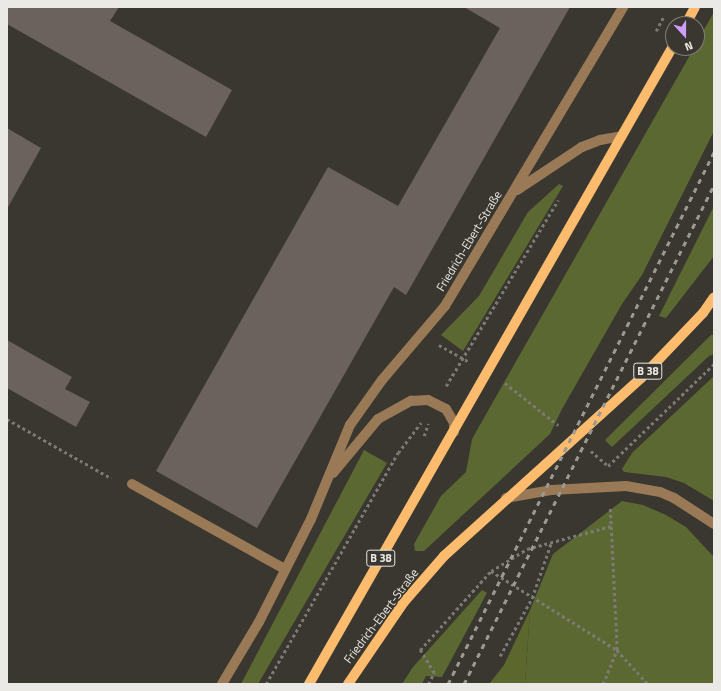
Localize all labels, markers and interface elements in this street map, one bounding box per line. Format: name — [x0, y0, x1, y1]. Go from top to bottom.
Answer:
north arrow — [665, 16, 705, 56]
text: N — [683, 37, 695, 55]
street label: Friedrich-Ebert-Straße — [433, 188, 505, 294]
road number: B 38 — [633, 362, 663, 380]
road number: B 38 — [366, 549, 396, 567]
street label: Friedrich-Ebert-Straße — [341, 566, 421, 666]

